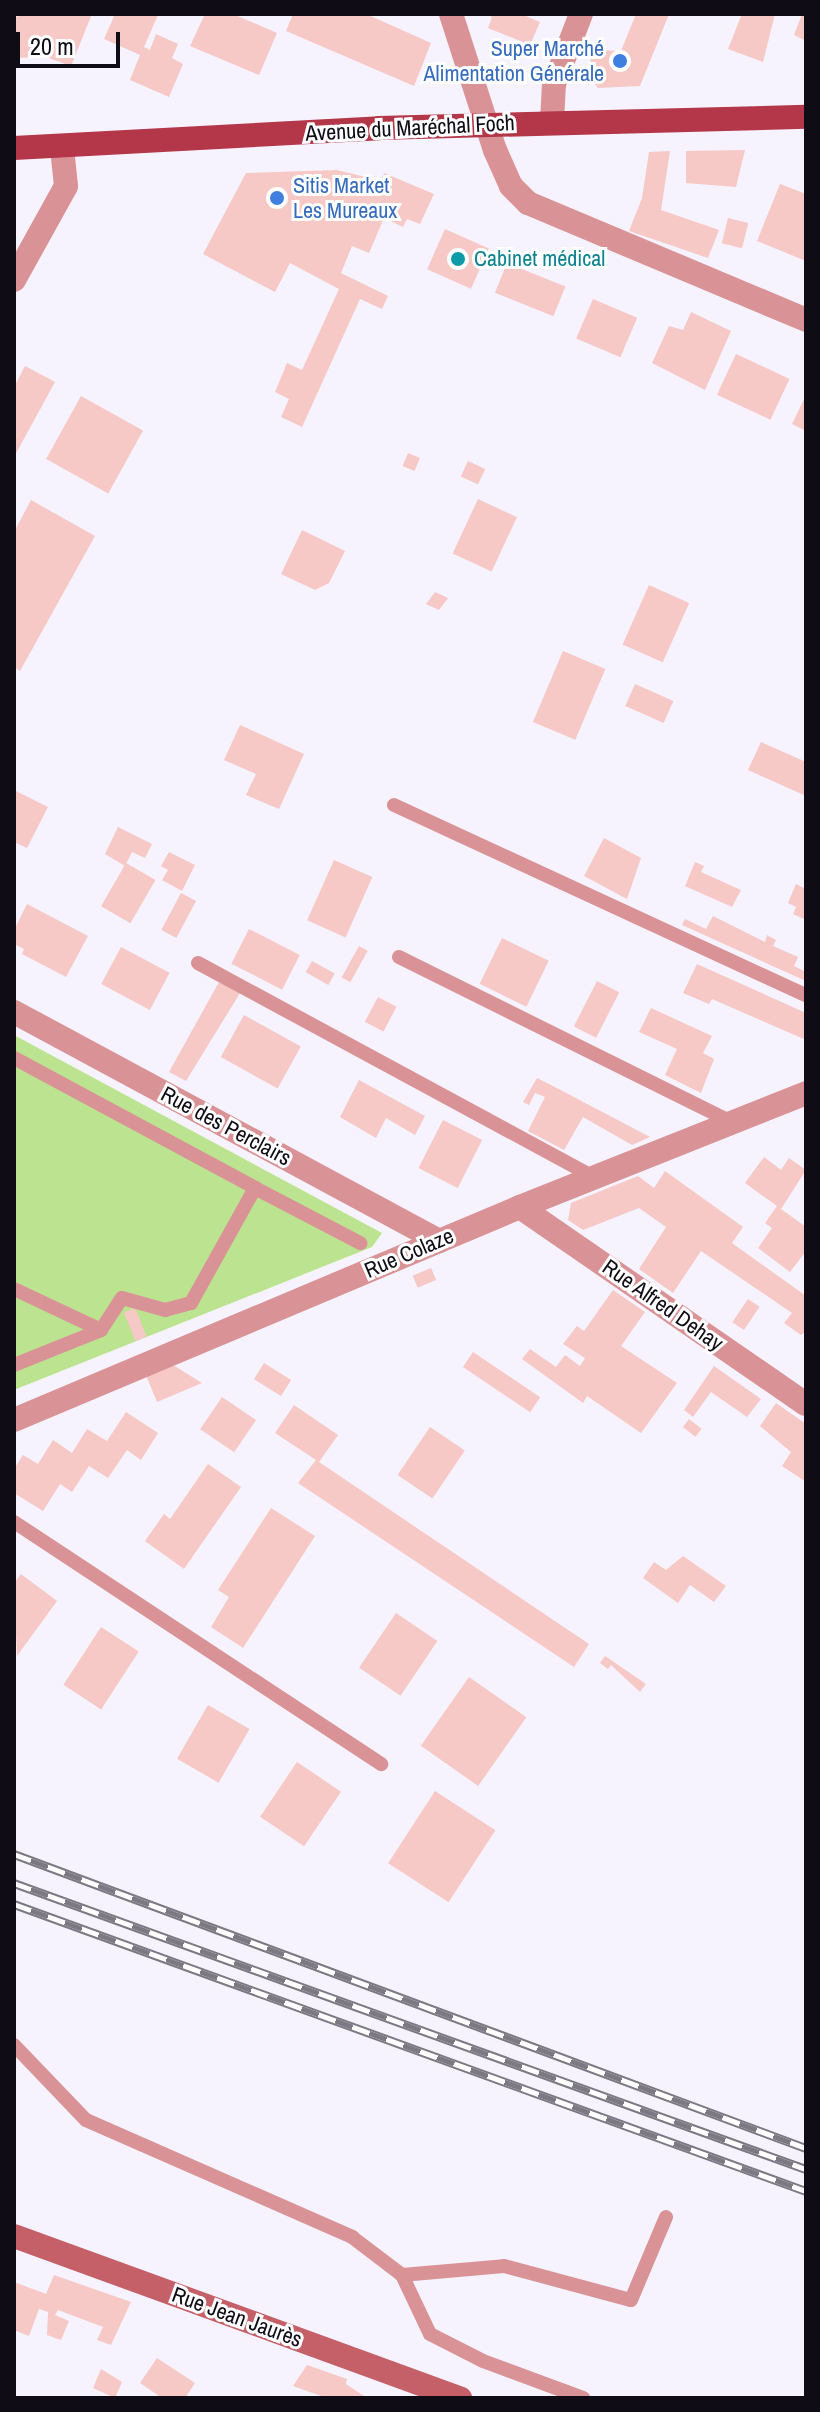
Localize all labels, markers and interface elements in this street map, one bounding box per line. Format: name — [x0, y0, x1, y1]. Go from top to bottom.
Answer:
scale bar — [20, 16, 124, 66]
text: 20 m — [30, 30, 74, 62]
place label: Super Marché Alimentation Générale — [423, 35, 604, 86]
marker: Super Marché Alimentation Générale — [611, 52, 629, 70]
street label: Avenue du Maréchal Foch — [305, 109, 515, 147]
place label: Sitis Market Les Mureaux — [293, 172, 397, 224]
marker: Sitis Market Les Mureaux — [268, 189, 286, 207]
place label: Cabinet médical — [474, 246, 605, 272]
marker: Cabinet médical — [449, 250, 467, 268]
street label: Rue des Perclairs — [157, 1081, 295, 1171]
street label: Rue Colaze — [360, 1222, 458, 1284]
street label: Rue Alfred Dehay — [597, 1253, 729, 1357]
street label: Rue Jean Jaurès — [168, 2281, 306, 2353]

